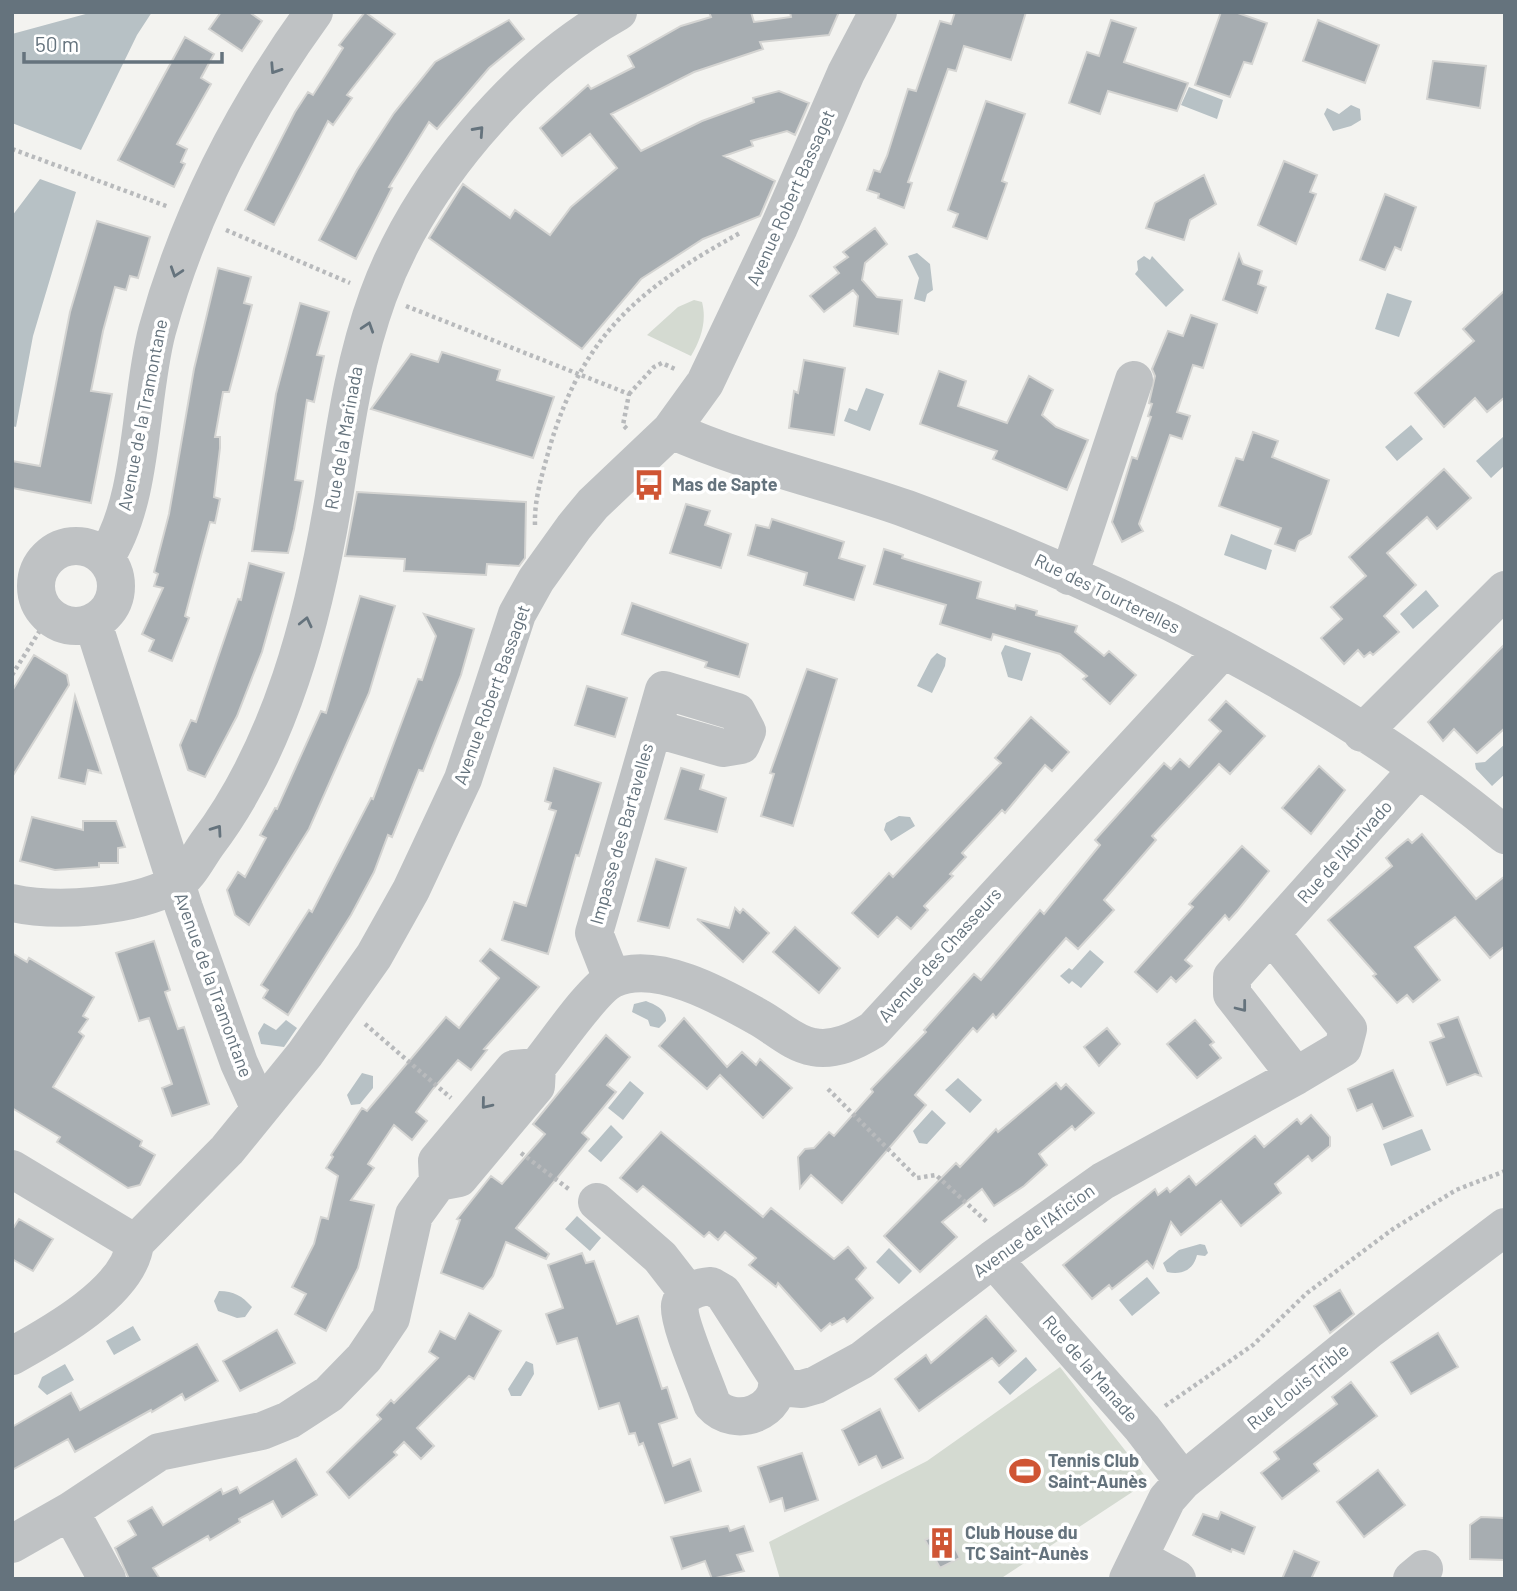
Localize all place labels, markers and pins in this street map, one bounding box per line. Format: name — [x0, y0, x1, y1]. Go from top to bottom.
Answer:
bus stop icon: Mas de Sapte — [632, 468, 666, 502]
place label: Mas de Sapte — [672, 473, 778, 495]
place label: Tennis Club Saint-Aunès — [1048, 1449, 1147, 1492]
sports icon: Tennis Club Saint-Aunès — [1008, 1454, 1042, 1488]
place label: Club House du TC Saint-Aunès — [965, 1521, 1089, 1564]
building icon: Club House du TC Saint-Aunès — [925, 1526, 959, 1560]

